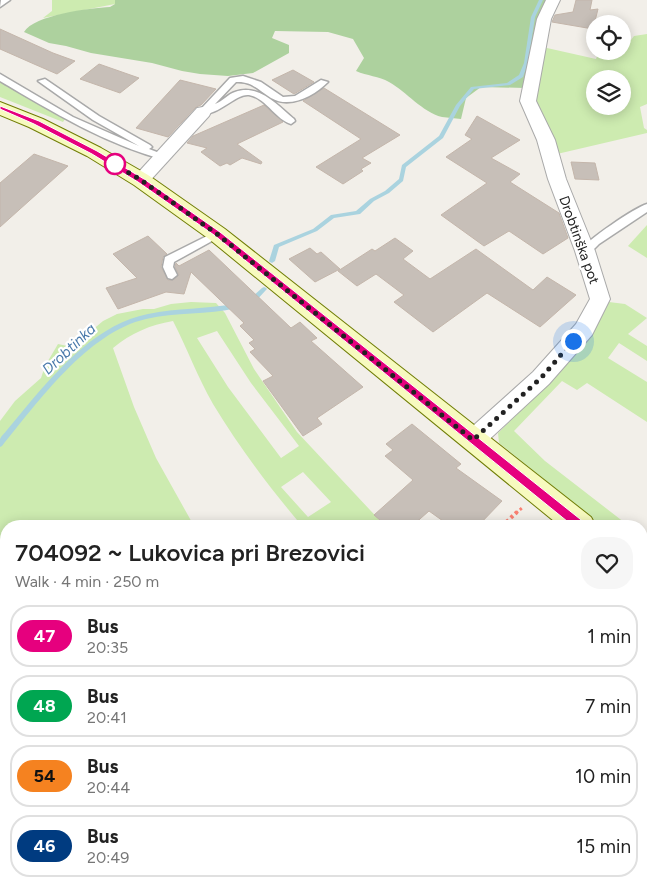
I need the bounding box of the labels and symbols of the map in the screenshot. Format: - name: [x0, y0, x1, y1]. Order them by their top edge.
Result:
- unlabelled marker: [104, 153, 126, 175]
- street label: Drobtinška pot: [555, 194, 603, 286]
- water label: Drobtinka: [39, 320, 100, 378]
- your location: [561, 329, 586, 354]

